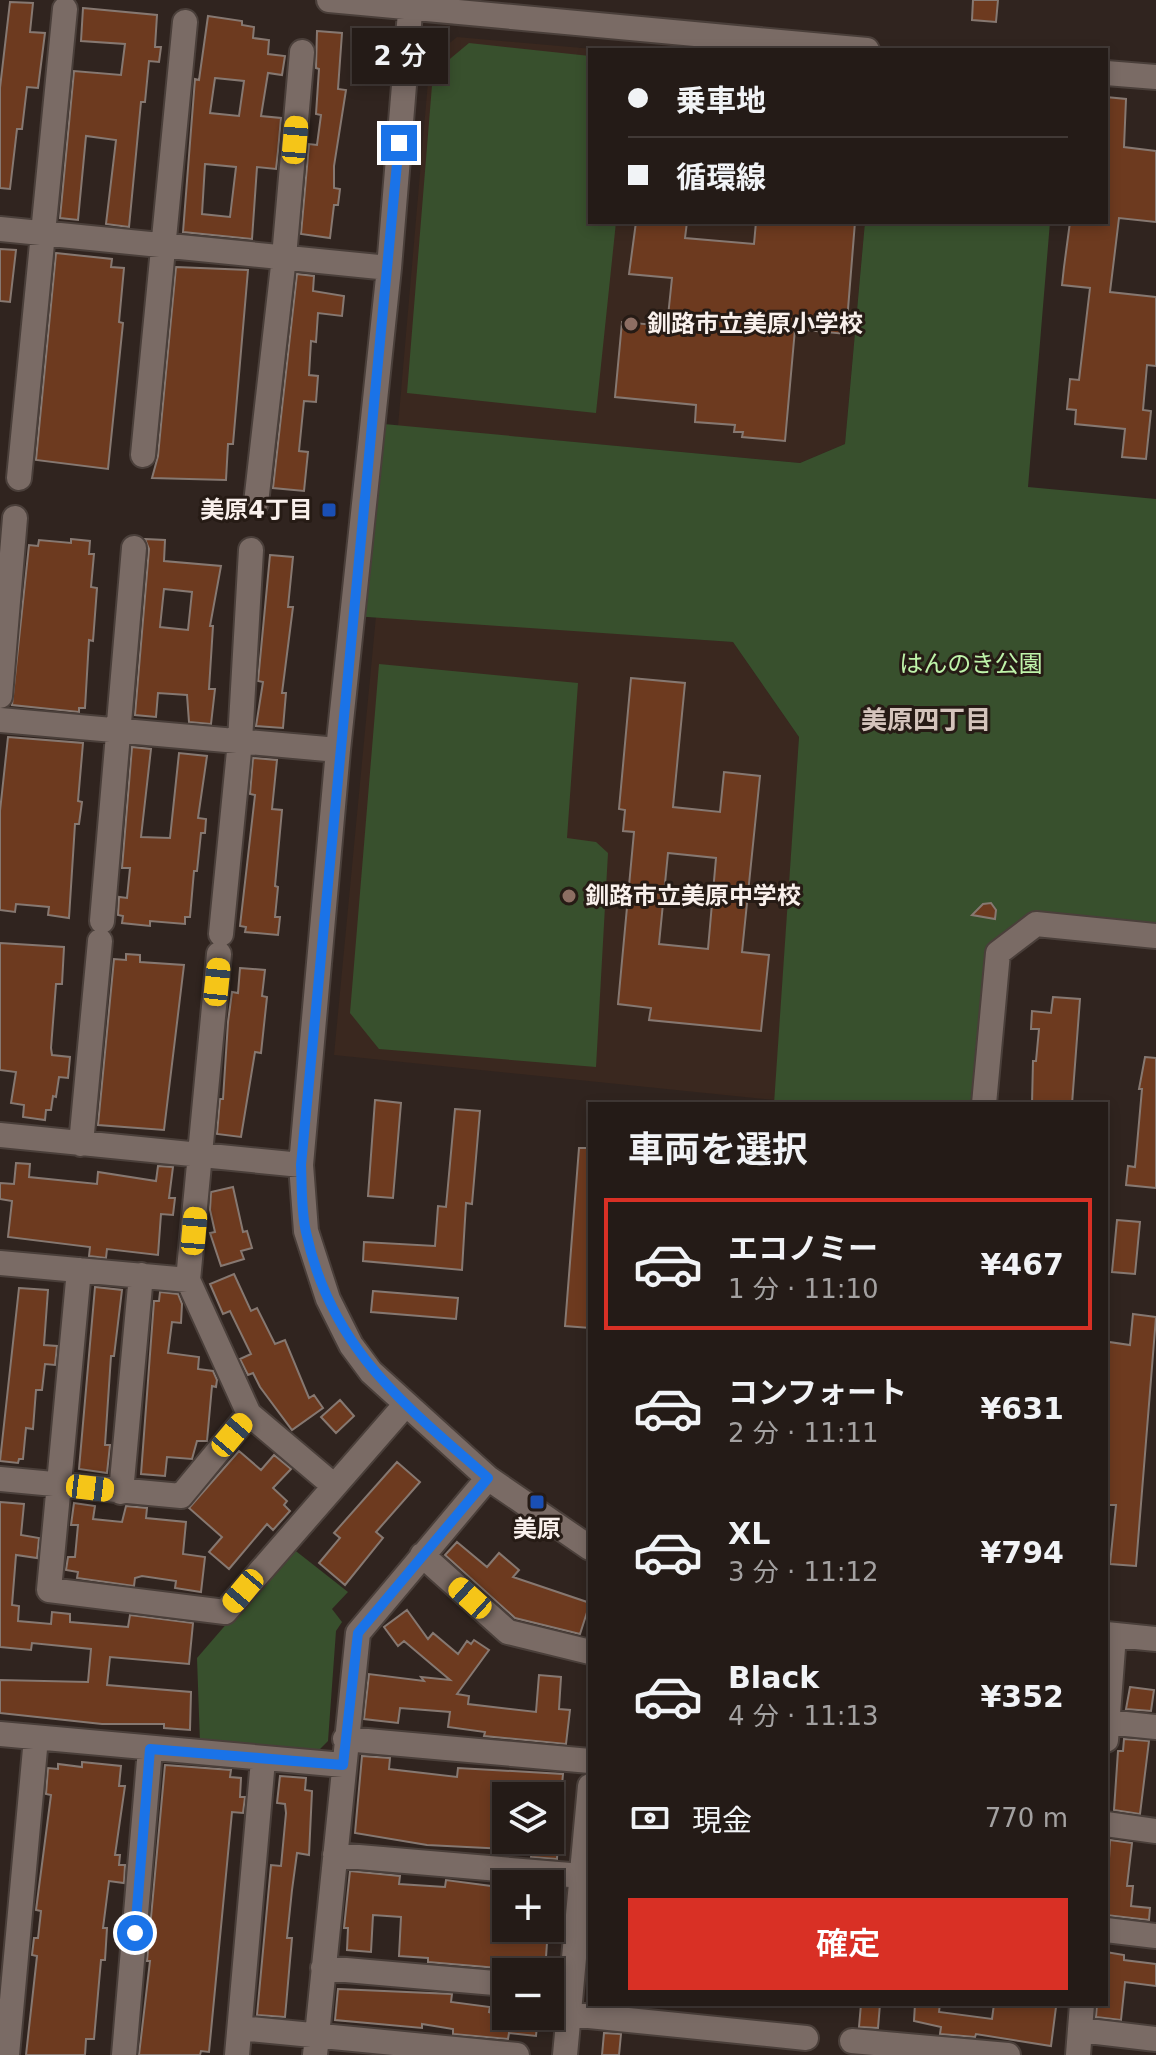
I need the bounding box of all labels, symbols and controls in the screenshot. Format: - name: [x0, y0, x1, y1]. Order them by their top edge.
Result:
- callout: 2 分: [351, 27, 447, 83]
- text: 2 分: [373, 41, 427, 71]
- text: 乗車地: [676, 83, 766, 118]
- car: [281, 115, 309, 165]
- route end: [381, 125, 417, 161]
- text: 循環線: [676, 160, 766, 195]
- place label: 釧路市立美原小学校: [647, 310, 863, 338]
- marker: 釧路市立美原小学校: [622, 315, 640, 333]
- place label: 美原4丁目: [200, 496, 313, 524]
- marker: 美原4丁目: [320, 501, 338, 519]
- park label: はんのき公園: [899, 650, 1043, 678]
- district label: 美原四丁目: [861, 705, 991, 735]
- place label: 釧路市立美原中学校: [585, 882, 801, 910]
- marker: 釧路市立美原中学校: [560, 887, 578, 905]
- car: [203, 957, 231, 1007]
- text: 車両を選択: [628, 1129, 808, 1170]
- car: [180, 1206, 208, 1256]
- icon: car: [632, 1228, 704, 1300]
- text: エコノミー: [728, 1231, 878, 1266]
- text: ¥467: [981, 1247, 1064, 1282]
- text: 1 分 · 11:10: [728, 1274, 879, 1304]
- icon: car: [632, 1372, 704, 1444]
- text: コンフォート: [728, 1375, 907, 1410]
- text: ¥631: [981, 1391, 1064, 1426]
- car: [207, 1409, 257, 1461]
- text: 2 分 · 11:11: [728, 1418, 879, 1448]
- car: [65, 1473, 115, 1503]
- marker: 美原: [528, 1493, 546, 1511]
- place label: 美原: [513, 1515, 561, 1543]
- icon: car: [632, 1516, 704, 1588]
- text: XL: [728, 1516, 770, 1551]
- text: ¥794: [981, 1535, 1064, 1570]
- text: 3 分 · 11:12: [728, 1557, 879, 1587]
- car: [218, 1565, 268, 1617]
- car: [444, 1573, 496, 1623]
- icon: car: [632, 1660, 704, 1732]
- text: Black: [728, 1660, 819, 1695]
- text: ¥352: [981, 1679, 1064, 1714]
- text: 4 分 · 11:13: [728, 1701, 879, 1731]
- map controls: [492, 1782, 564, 2030]
- button: layers: [492, 1782, 564, 1854]
- icon: cash: [628, 1796, 672, 1840]
- text: 現金: [692, 1803, 752, 1838]
- text: 770 m: [985, 1803, 1068, 1833]
- button: +: [492, 1870, 564, 1942]
- button: 確定: [628, 1898, 1068, 1990]
- route start: [117, 1915, 153, 1951]
- button: −: [492, 1958, 564, 2030]

